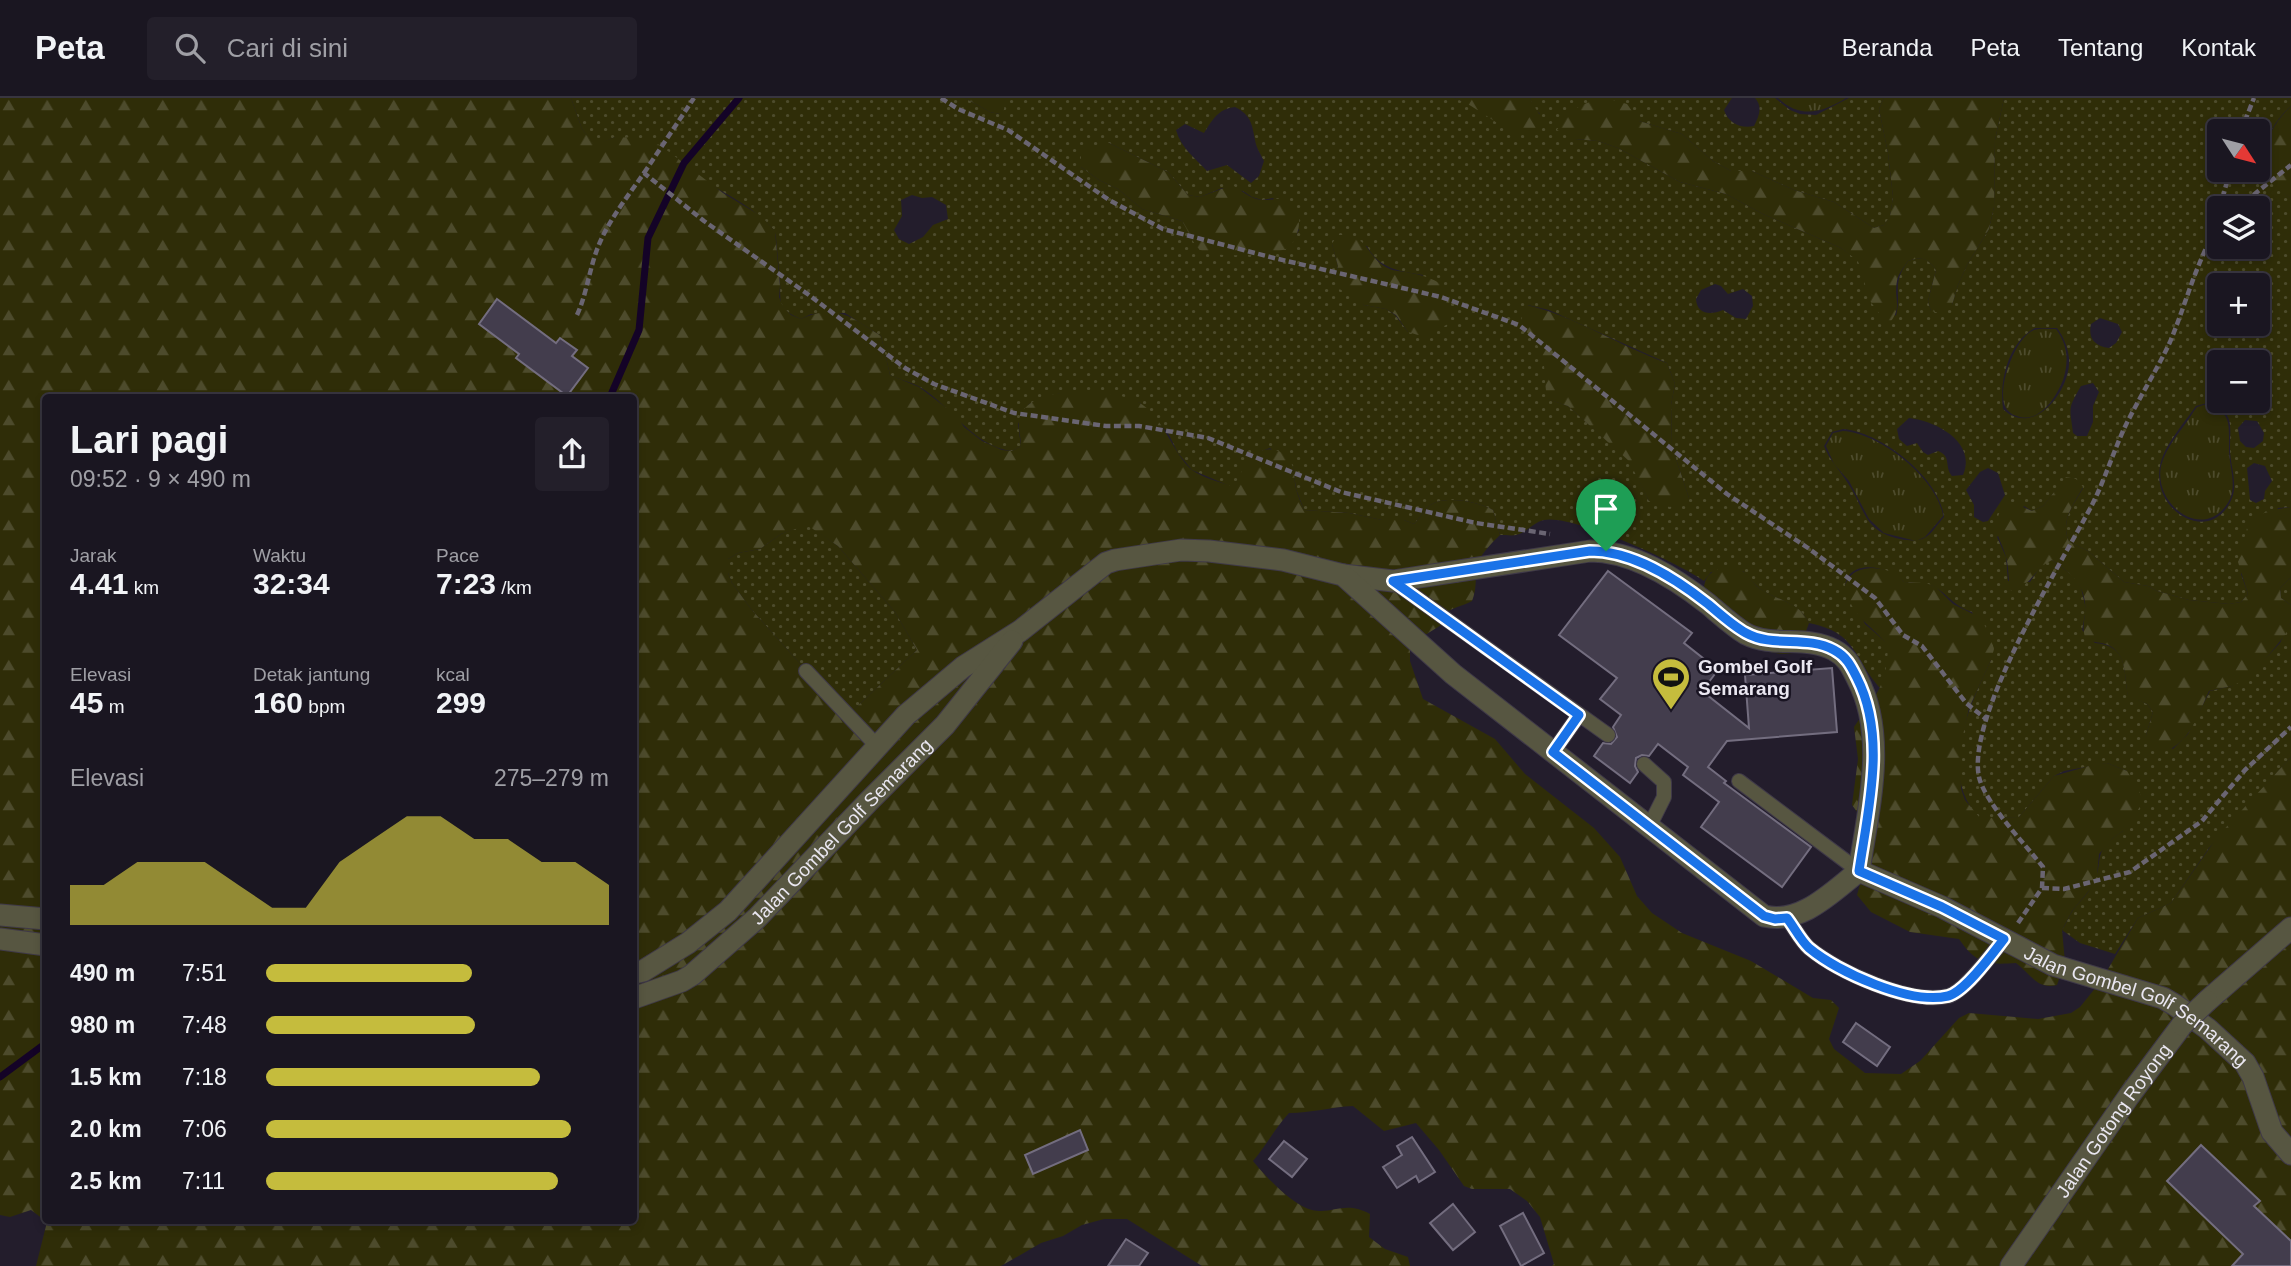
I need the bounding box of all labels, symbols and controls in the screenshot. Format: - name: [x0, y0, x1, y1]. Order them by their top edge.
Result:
- search box: [147, 17, 637, 80]
- text: Peta: [35, 29, 105, 66]
- icon: search: [171, 29, 209, 67]
- text: Cari di sini: [227, 33, 348, 63]
- text: Beranda: [1842, 34, 1933, 61]
- text: Peta: [1971, 34, 2020, 61]
- text: Tentang: [2058, 34, 2143, 61]
- text: Kontak: [2181, 34, 2256, 61]
- north arrow: [2207, 119, 2270, 182]
- map controls: [2207, 119, 2270, 413]
- button: layers: [2207, 196, 2270, 259]
- button: +: [2207, 273, 2270, 336]
- button: −: [2207, 350, 2270, 413]
- button: share: [535, 417, 609, 491]
- text: Lari pagi: [70, 419, 228, 461]
- text: 09:52 · 9 × 490 m: [70, 466, 251, 492]
- pin: [1576, 479, 1636, 551]
- icon: arrive: [1587, 490, 1625, 528]
- text: Jarak: [70, 545, 116, 566]
- text: Waktu: [253, 545, 306, 566]
- text: Pace: [436, 545, 479, 566]
- text: 4.41: [70, 567, 128, 600]
- text: 32:34: [253, 567, 330, 600]
- text: 7:23: [436, 567, 496, 600]
- text: km: [128, 577, 159, 598]
- text: /km: [496, 577, 532, 598]
- sports icon: Gombel Golf Semarang: [1650, 656, 1692, 711]
- place label: Gombel Golf Semarang: [1698, 656, 1813, 699]
- text: Elevasi: [70, 664, 131, 685]
- text: Detak jantung: [253, 664, 370, 685]
- text: kcal: [436, 664, 470, 685]
- text: 45: [70, 686, 103, 719]
- text: 160: [253, 686, 303, 719]
- text: 299: [436, 686, 486, 719]
- text: m: [103, 696, 124, 717]
- text: bpm: [303, 696, 345, 717]
- street label: Jalan Gombel Golf Semarang: [746, 734, 936, 928]
- text: Elevasi: [70, 765, 144, 791]
- text: 275–279 m: [494, 765, 609, 791]
- street label: Jalan Gombel Golf Semarang: [2021, 941, 2252, 1071]
- text: 490 m: [70, 960, 135, 986]
- text: 7:51: [182, 960, 227, 986]
- text: 980 m: [70, 1012, 135, 1038]
- text: 7:48: [182, 1012, 227, 1038]
- street label: Jalan Gotong Royong: [2051, 1039, 2175, 1201]
- text: 1.5 km: [70, 1064, 142, 1090]
- text: 7:18: [182, 1064, 227, 1090]
- text: 2.0 km: [70, 1116, 142, 1142]
- text: 7:06: [182, 1116, 227, 1142]
- text: 2.5 km: [70, 1168, 142, 1194]
- text: 7:11: [182, 1168, 225, 1194]

